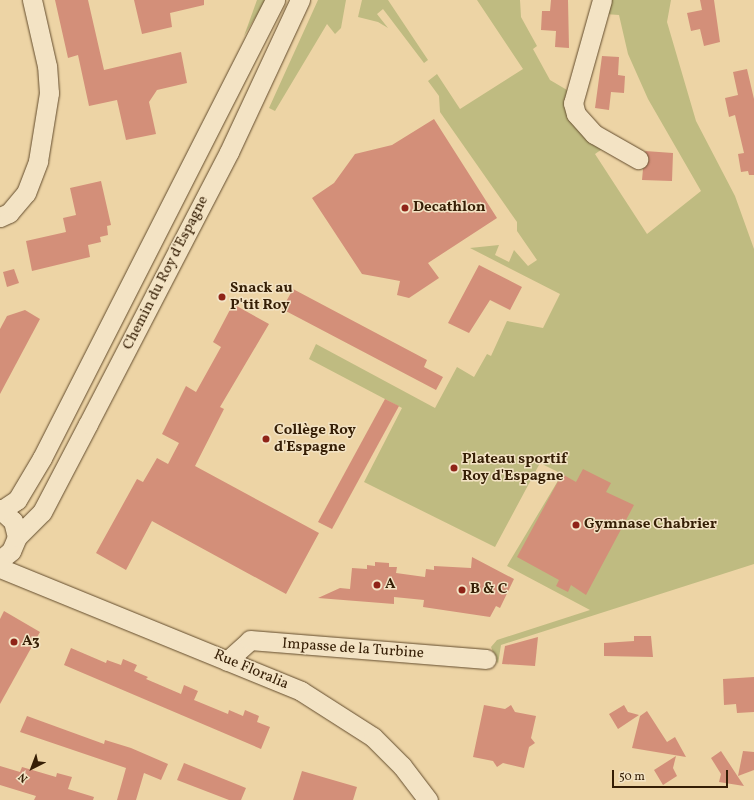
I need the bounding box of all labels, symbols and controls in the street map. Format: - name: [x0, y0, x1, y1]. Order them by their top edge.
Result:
- street label: Chemin du Roy d'Espagne: [119, 193, 213, 353]
- place label: Decathlon: [413, 199, 486, 217]
- marker: Decathlon: [400, 203, 410, 213]
- place label: Snack au P'tit Roy: [230, 279, 293, 314]
- marker: Snack au P'tit Roy: [217, 292, 227, 302]
- place label: Collège Roy d'Espagne: [274, 421, 356, 456]
- marker: Collège Roy d'Espagne: [261, 434, 271, 444]
- place label: Plateau sportif Roy d'Espagne: [462, 450, 567, 485]
- marker: Plateau sportif Roy d'Espagne: [449, 463, 459, 473]
- place label: Gymnase Chabrier: [584, 516, 717, 534]
- marker: Gymnase Chabrier: [571, 520, 581, 530]
- place label: A: [385, 576, 396, 594]
- marker: A: [372, 580, 382, 590]
- place label: B & C: [470, 581, 507, 599]
- marker: B & C: [457, 585, 467, 595]
- place label: A3: [22, 633, 40, 651]
- street label: Impasse de la Turbine: [281, 635, 425, 663]
- marker: A3: [9, 637, 19, 647]
- street label: Rue Floralia: [211, 646, 291, 694]
- north arrow: [12, 748, 52, 788]
- scale bar: [614, 762, 730, 788]
- text: N: [16, 769, 32, 786]
- text: 50 m: [619, 769, 645, 785]

